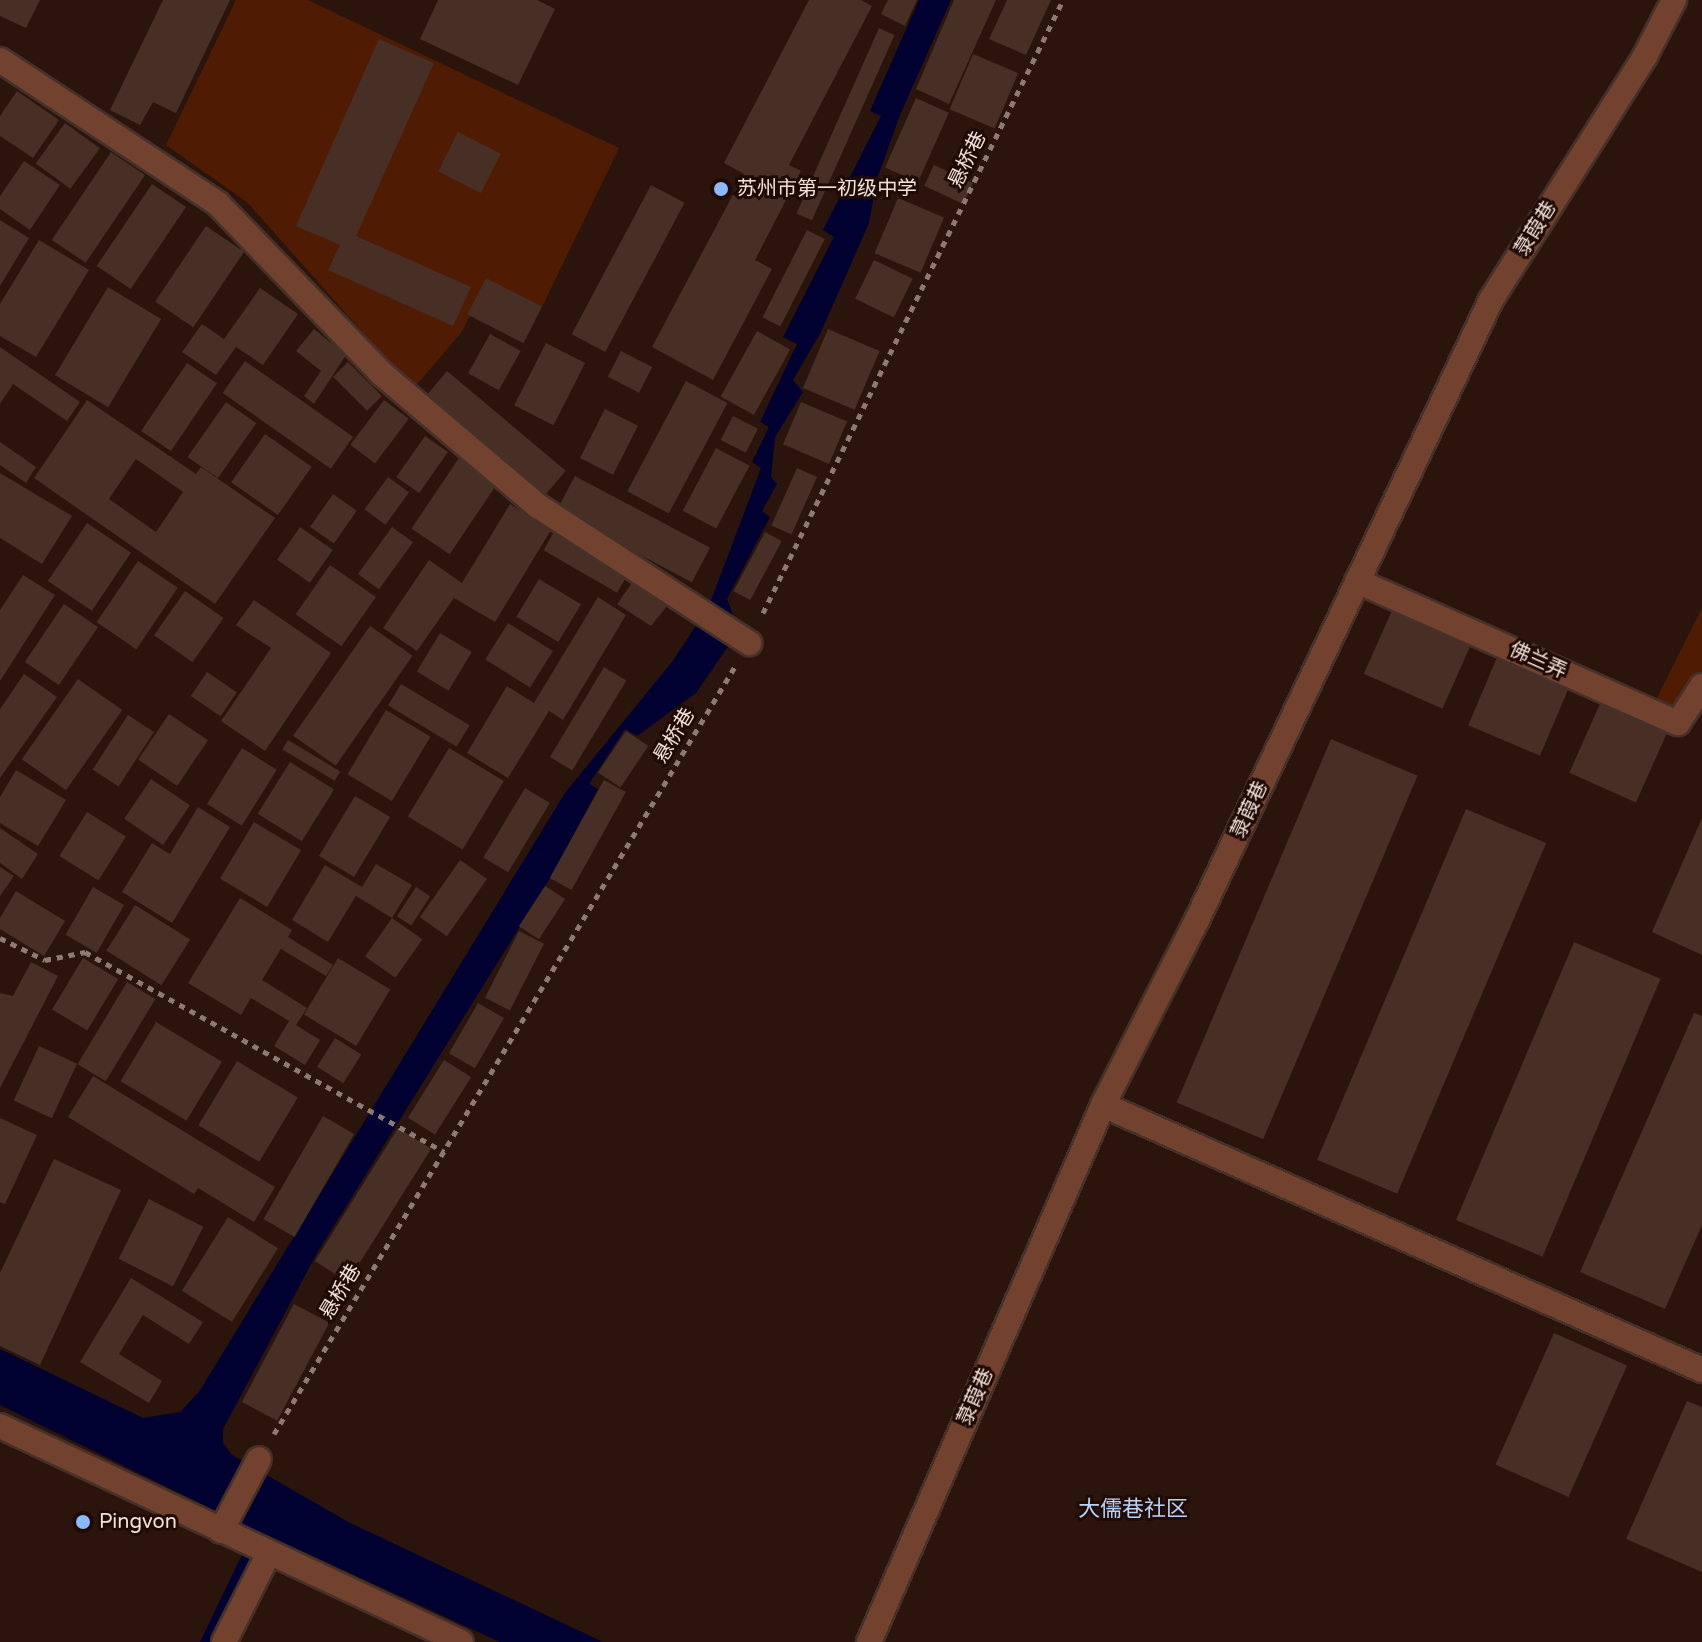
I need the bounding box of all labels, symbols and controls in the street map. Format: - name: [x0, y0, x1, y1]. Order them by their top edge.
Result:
- street label: 悬桥巷: [944, 128, 992, 192]
- place label: 苏州市第一初级中学: [737, 177, 917, 201]
- marker: 苏州市第一初级中学: [712, 180, 730, 198]
- street label: 菉葭巷: [1510, 197, 1562, 261]
- street label: 佛兰弄: [1506, 638, 1570, 684]
- street label: 悬桥巷: [649, 704, 701, 768]
- street label: 菉葭巷: [1226, 778, 1274, 842]
- street label: 悬桥巷: [315, 1260, 367, 1324]
- street label: 菉葭巷: [953, 1365, 999, 1429]
- district label: 大儒巷社区: [1078, 1497, 1188, 1523]
- place label: Pingvon: [99, 1510, 177, 1534]
- marker: Pingvon: [74, 1513, 92, 1531]

